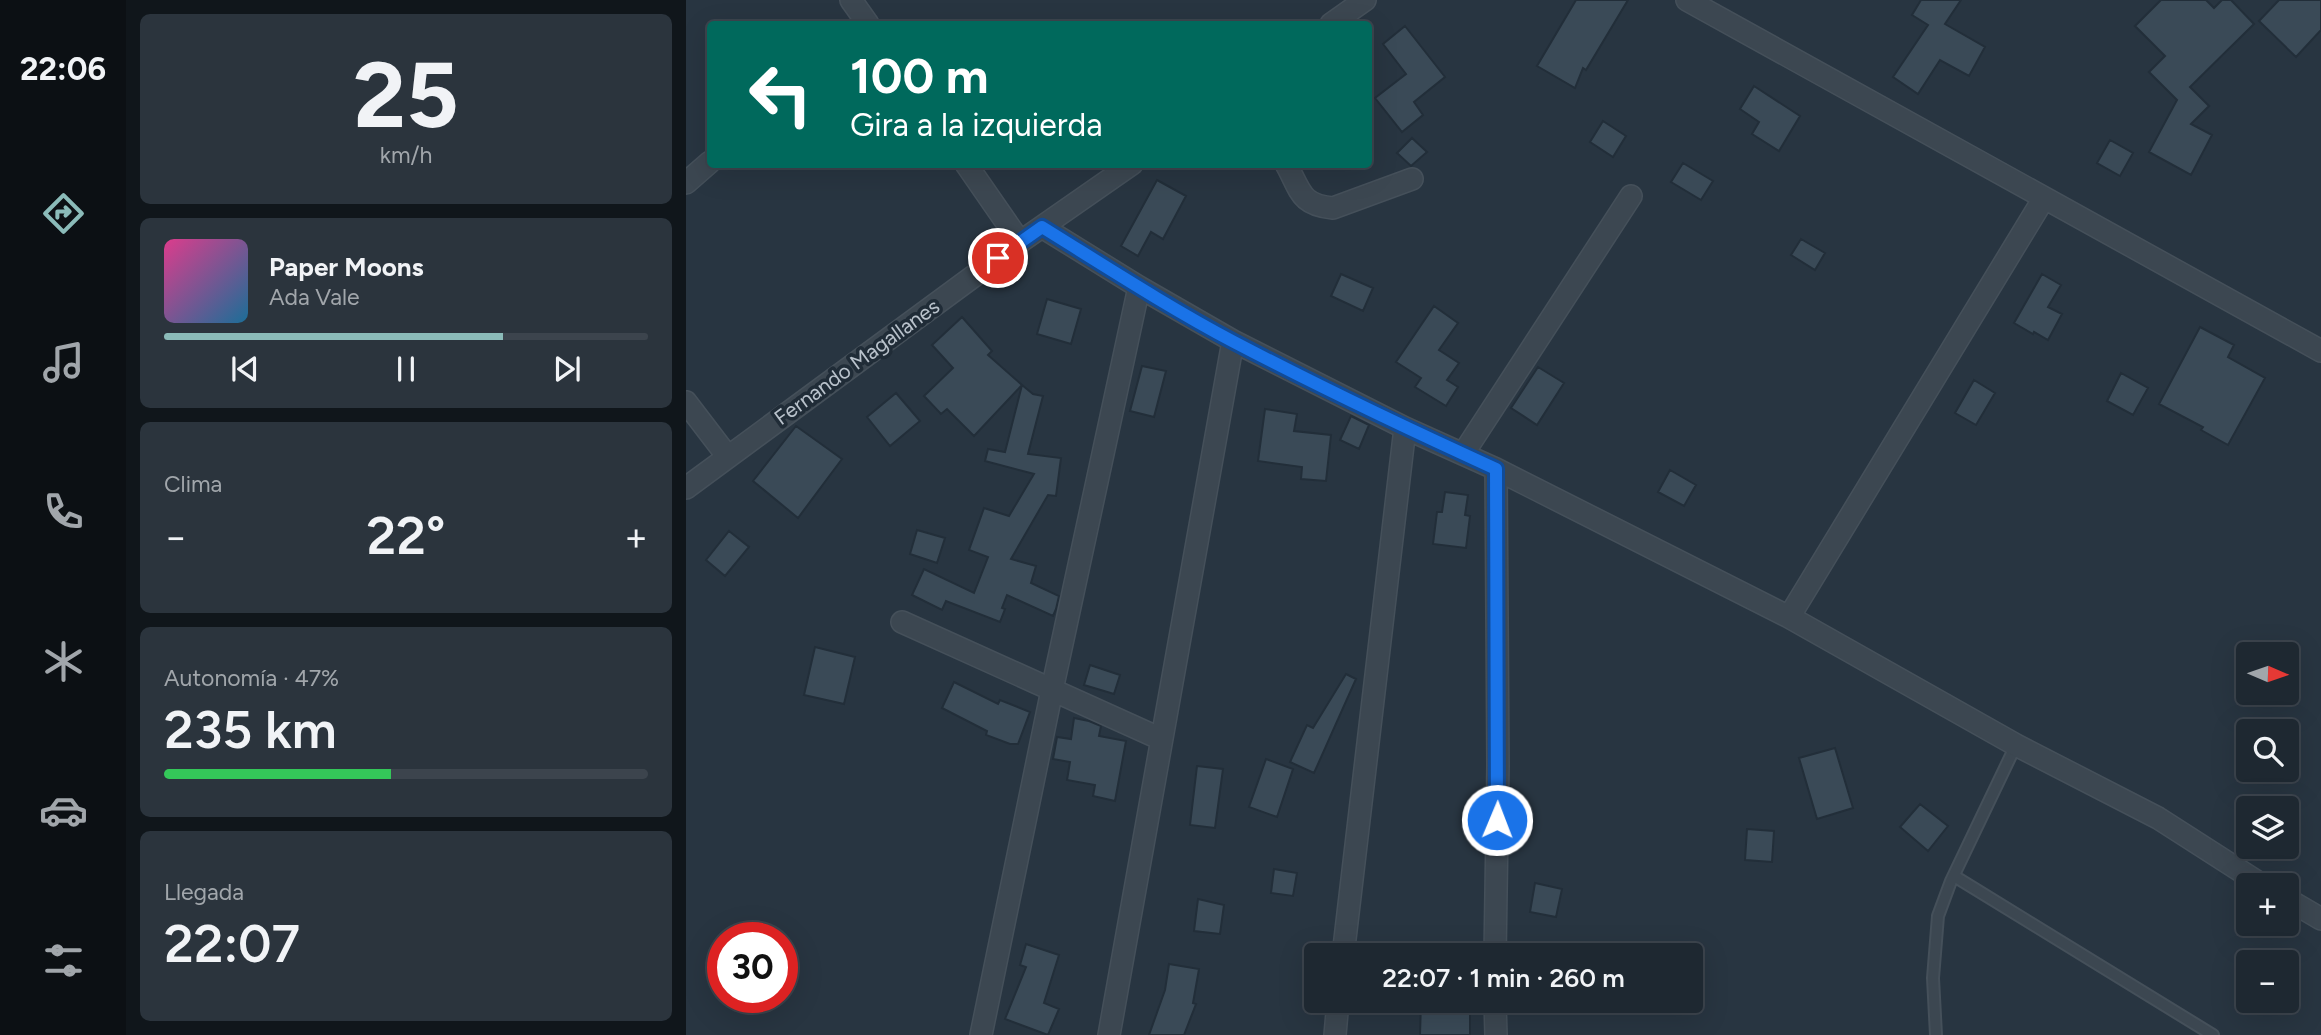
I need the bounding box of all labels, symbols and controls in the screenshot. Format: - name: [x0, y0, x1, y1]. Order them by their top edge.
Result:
- text: 25: [353, 41, 459, 150]
- text: 100 m: [850, 46, 989, 105]
- icon: left: [735, 49, 826, 140]
- text: 22:06: [20, 50, 106, 88]
- text: Gira a la izquierda: [850, 106, 1103, 144]
- text: km/h: [380, 141, 432, 169]
- icon: directions: [39, 189, 88, 238]
- pin: [968, 228, 1028, 288]
- icon: arrive: [979, 239, 1017, 277]
- text: Paper Moons: [269, 251, 424, 283]
- text: Ada Vale: [269, 283, 360, 311]
- street label: Fernando Magallanes: [769, 293, 944, 430]
- icon: music: [39, 338, 88, 387]
- icon: previous: [226, 350, 264, 388]
- icon: pause: [387, 350, 425, 388]
- icon: next: [548, 350, 586, 388]
- text: Clima: [164, 470, 222, 498]
- icon: phone: [39, 487, 88, 536]
- text: 22°: [367, 505, 445, 567]
- text: −: [164, 514, 188, 560]
- text: +: [624, 514, 648, 560]
- icon: climate: [39, 637, 88, 686]
- north arrow: [2236, 642, 2300, 705]
- map controls: [2236, 642, 2299, 1013]
- text: Autonomía · 47%: [164, 664, 339, 692]
- text: 235 km: [164, 699, 337, 761]
- button: search: [2236, 719, 2299, 782]
- position arrow: [1460, 783, 1534, 857]
- icon: car: [39, 786, 88, 835]
- button: layers: [2236, 796, 2299, 859]
- button: +: [2236, 873, 2299, 936]
- text: Llegada: [164, 878, 244, 906]
- text: 22:07: [164, 913, 300, 975]
- speed limit sign: 30: [707, 922, 798, 1013]
- icon: filters: [39, 936, 88, 985]
- button: −: [2236, 950, 2299, 1013]
- text: 22:07 · 1 min · 260 m: [1382, 962, 1625, 994]

